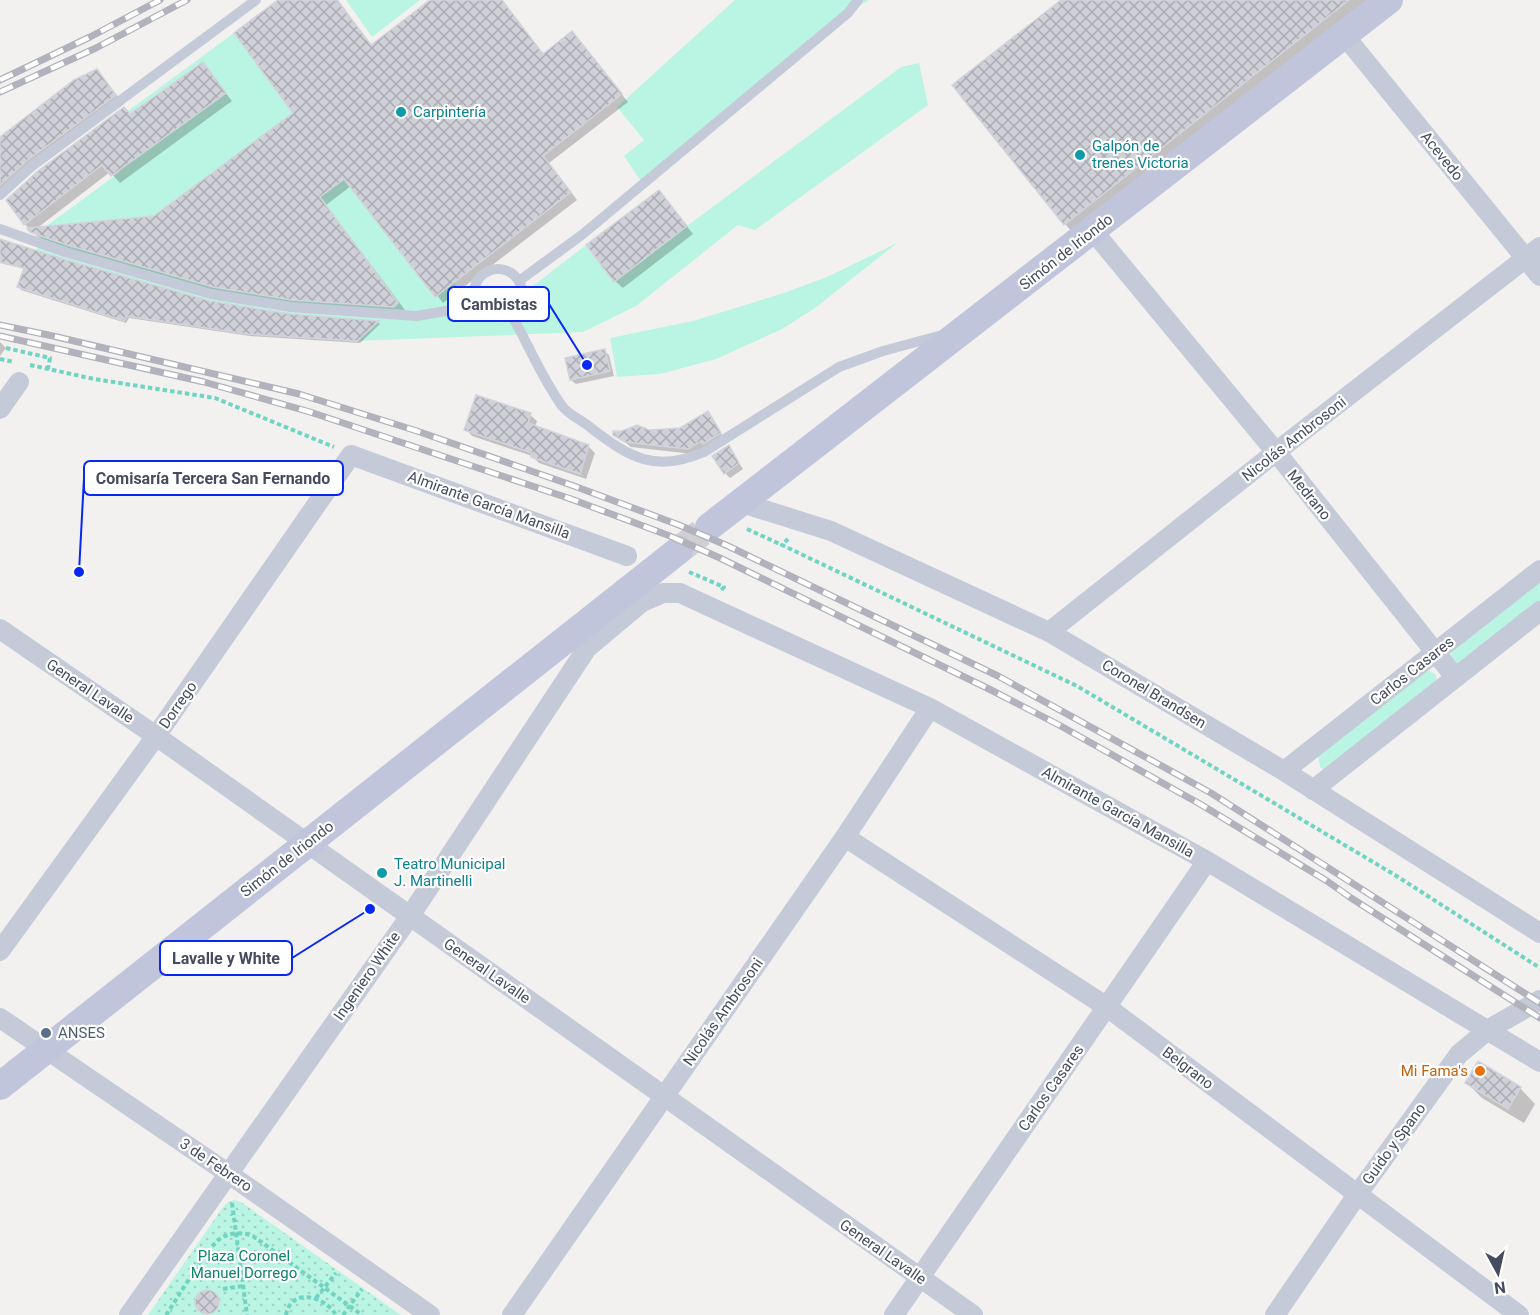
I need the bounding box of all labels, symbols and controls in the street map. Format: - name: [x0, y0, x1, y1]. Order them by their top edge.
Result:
- place label: Carpintería: [413, 103, 486, 121]
- marker: Carpintería: [394, 105, 408, 119]
- street label: Acevedo: [1417, 128, 1467, 184]
- place label: Galpón de trenes Victoria: [1092, 137, 1189, 172]
- marker: Galpón de trenes Victoria: [1073, 148, 1087, 162]
- street label: Simón de Iriondo: [1016, 210, 1116, 294]
- callout: Cambistas: [448, 287, 549, 321]
- text: Cambistas: [461, 295, 537, 314]
- street label: Nicolás Ambrosoni: [1238, 393, 1350, 485]
- callout: Comisaría Tercera San Fernando: [84, 461, 343, 495]
- street label: Medrano: [1283, 466, 1335, 524]
- street label: Almirante García Mansilla: [405, 467, 573, 543]
- text: Comisaría Tercera San Fernando: [96, 469, 330, 488]
- street label: Carlos Casares: [1367, 633, 1457, 709]
- street label: General Lavalle: [43, 655, 137, 727]
- street label: Coronel Brandsen: [1099, 656, 1209, 732]
- street label: Dorrego: [155, 678, 201, 732]
- street label: Almirante García Mansilla: [1039, 763, 1197, 861]
- street label: Simón de Iriondo: [237, 817, 337, 901]
- place label: Teatro Municipal J. Martinelli: [394, 855, 505, 890]
- marker: Teatro Municipal J. Martinelli: [375, 866, 389, 880]
- street label: Ingeniero White: [330, 928, 404, 1024]
- street label: General Lavalle: [440, 935, 534, 1007]
- callout: Lavalle y White: [160, 941, 292, 975]
- text: Lavalle y White: [172, 949, 280, 968]
- street label: Nicolás Ambrosoni: [679, 955, 767, 1069]
- place label: ANSES: [58, 1024, 105, 1042]
- marker: ANSES: [39, 1026, 53, 1040]
- street label: Carlos Casares: [1015, 1041, 1087, 1135]
- street label: Belgrano: [1159, 1043, 1217, 1093]
- place label: Mi Fama's: [1401, 1062, 1468, 1080]
- marker: Mi Fama's: [1473, 1064, 1487, 1078]
- street label: Guido y Spano: [1359, 1100, 1429, 1188]
- street label: 3 de Febrero: [176, 1134, 256, 1196]
- street label: General Lavalle: [836, 1216, 930, 1288]
- north arrow: [1468, 1243, 1528, 1303]
- park label: Plaza Coronel Manuel Dorrego: [191, 1247, 297, 1282]
- text: N: [1493, 1277, 1507, 1298]

